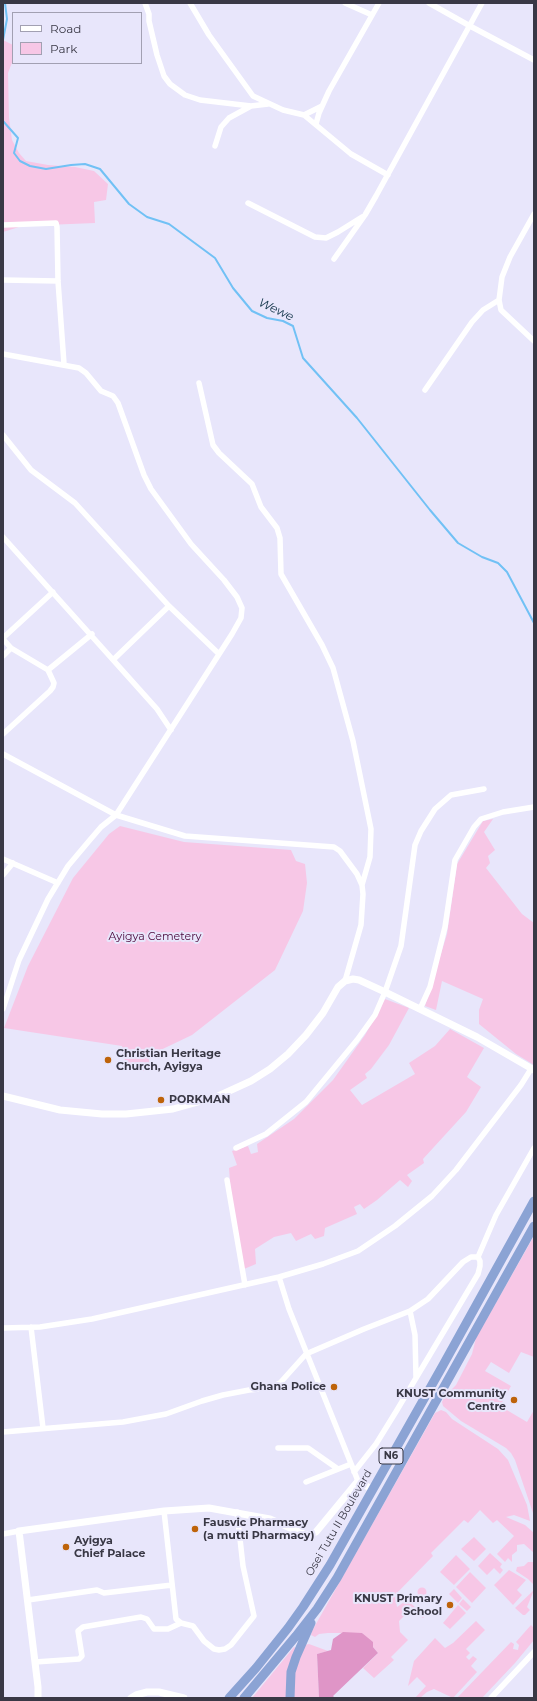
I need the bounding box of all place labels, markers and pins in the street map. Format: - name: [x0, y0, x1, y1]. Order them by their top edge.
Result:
- place label: Christian Heritage Church, Ayigya: [116, 1047, 221, 1073]
- marker: Christian Heritage Church, Ayigya: [103, 1055, 113, 1065]
- place label: PORKMAN: [169, 1093, 230, 1107]
- marker: PORKMAN: [156, 1095, 166, 1105]
- place label: Ghana Police: [251, 1380, 326, 1394]
- marker: Ghana Police: [329, 1382, 339, 1392]
- place label: KNUST Community Centre: [396, 1387, 506, 1413]
- marker: KNUST Community Centre: [509, 1395, 519, 1405]
- place label: Fausvic Pharmacy (a mutti Pharmacy): [203, 1516, 314, 1542]
- marker: Fausvic Pharmacy (a mutti Pharmacy): [190, 1524, 200, 1534]
- place label: Ayigya Chief Palace: [74, 1534, 145, 1560]
- marker: Ayigya Chief Palace: [61, 1542, 71, 1552]
- place label: KNUST Primary School: [354, 1592, 442, 1618]
- marker: KNUST Primary School: [445, 1600, 455, 1610]

